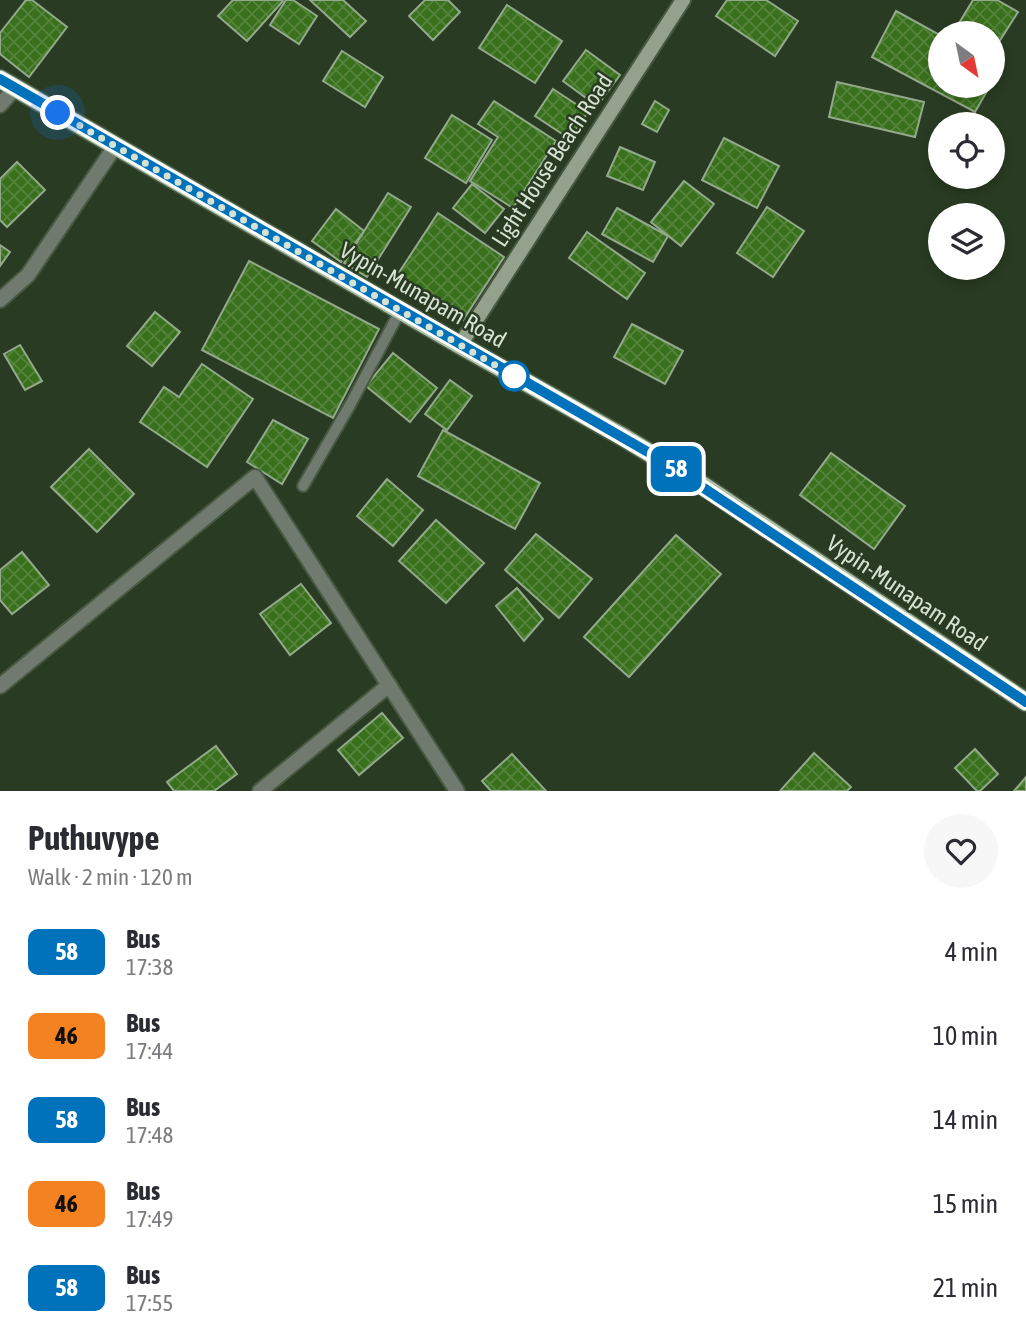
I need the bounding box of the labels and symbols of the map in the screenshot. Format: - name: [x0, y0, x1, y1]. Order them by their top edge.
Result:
- north arrow: [928, 21, 1004, 98]
- street label: Light House Beach Road: [486, 69, 618, 251]
- your location: [40, 95, 75, 130]
- street label: Vypin-Munapam Road: [335, 237, 511, 353]
- unlabelled marker: [499, 361, 529, 391]
- line badge: 58: [644, 446, 708, 492]
- street label: Vypin-Munapam Road: [822, 530, 992, 656]

